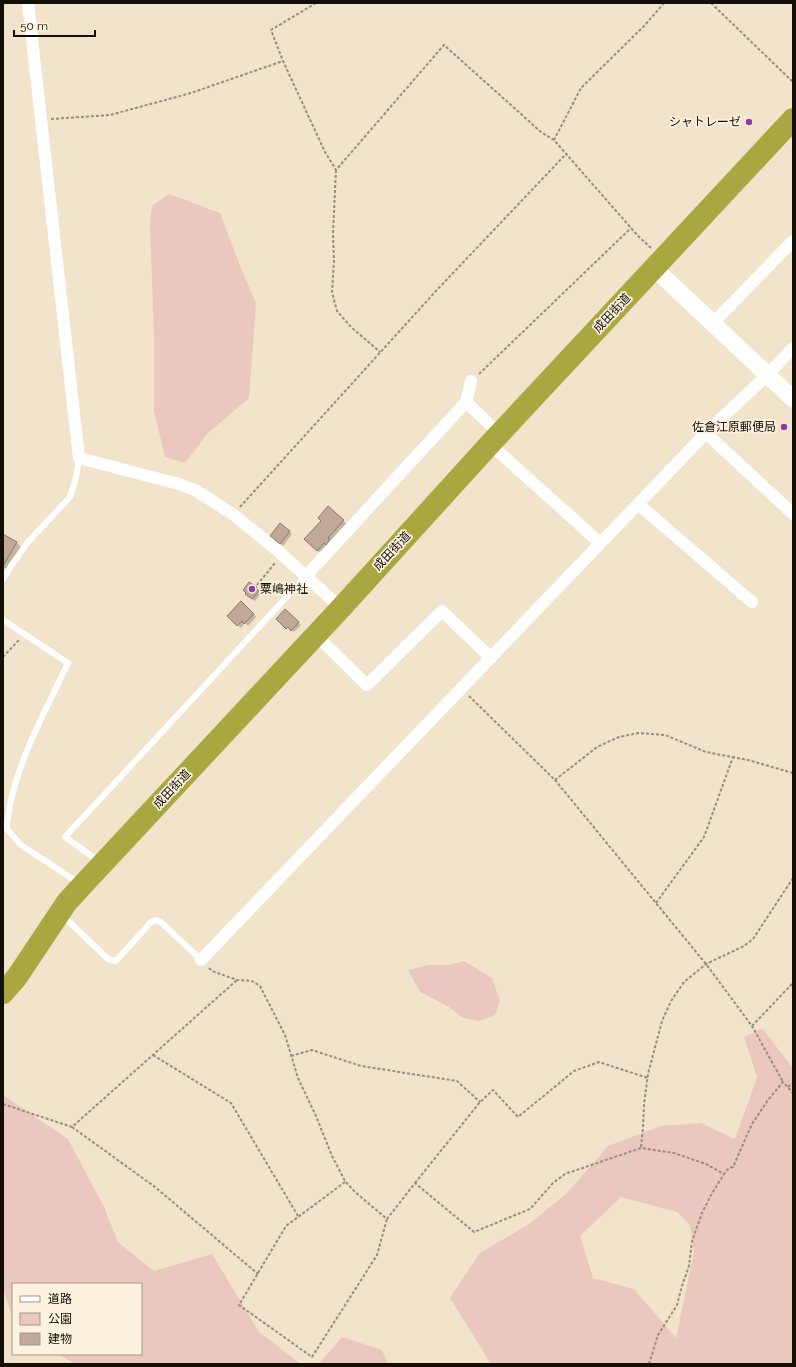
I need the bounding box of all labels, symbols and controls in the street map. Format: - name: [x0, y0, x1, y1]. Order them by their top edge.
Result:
- scale bar: [14, 12, 95, 38]
- text: 50 m: [20, 19, 48, 33]
- place label: シャトレーゼ: [669, 115, 741, 129]
- marker: シャトレーゼ: [744, 117, 754, 127]
- street label: 成田街道: [591, 291, 633, 335]
- place label: 佐倉江原郵便局: [692, 420, 776, 434]
- marker: 佐倉江原郵便局: [779, 422, 789, 432]
- street label: 成田街道: [371, 529, 413, 573]
- place label: 粟嶋神社: [260, 582, 308, 596]
- marker: 粟嶋神社: [247, 584, 257, 594]
- street label: 成田街道: [151, 767, 193, 811]
- legend: [12, 1283, 142, 1355]
- text: 道路: [48, 1292, 72, 1306]
- text: 公園: [48, 1312, 72, 1326]
- text: 建物: [48, 1332, 72, 1346]

